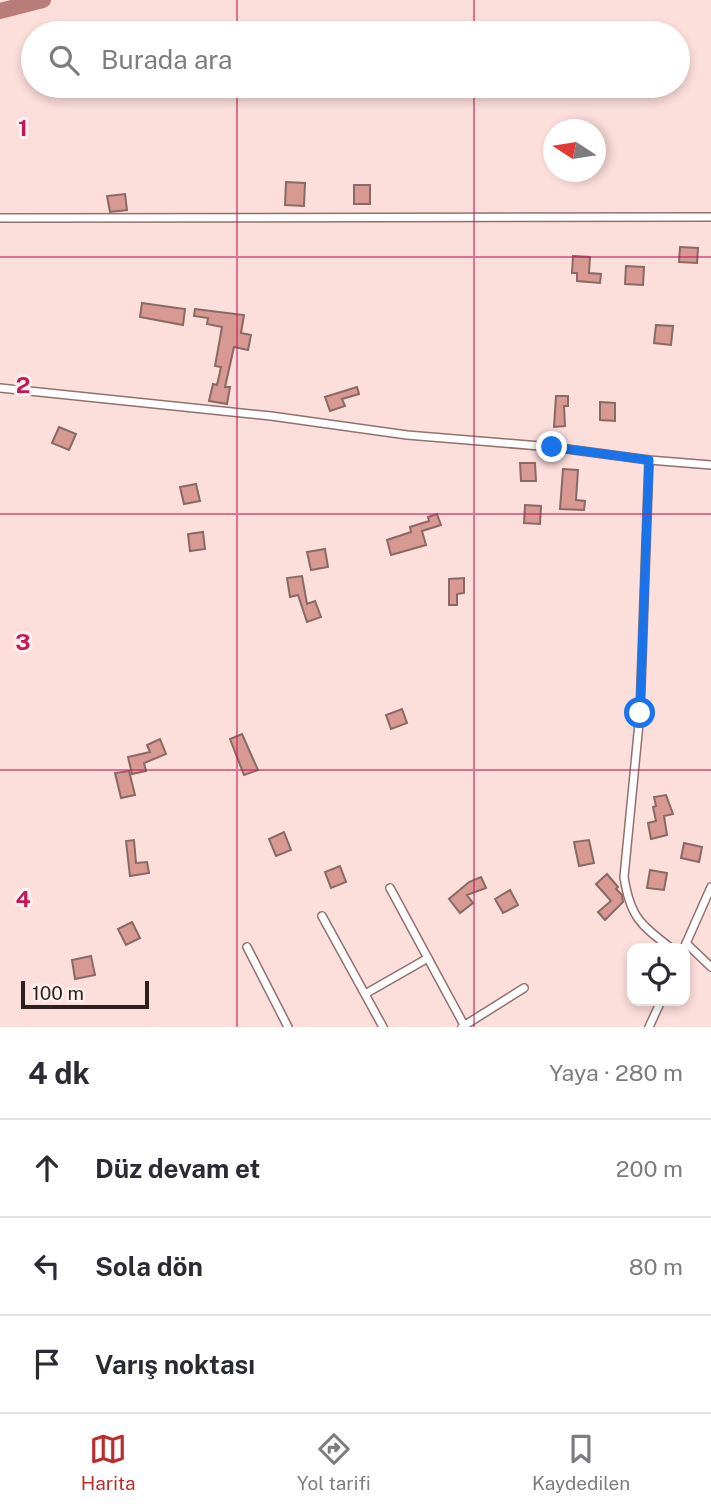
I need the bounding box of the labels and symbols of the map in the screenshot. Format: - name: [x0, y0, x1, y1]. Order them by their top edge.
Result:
- text: 1: [18, 114, 28, 141]
- north arrow: [543, 119, 606, 182]
- text: 2: [16, 371, 30, 398]
- route end: [536, 431, 567, 462]
- text: 3: [15, 628, 31, 655]
- route start: [624, 697, 655, 728]
- text: 4: [15, 885, 31, 912]
- scale bar: [21, 978, 149, 1010]

